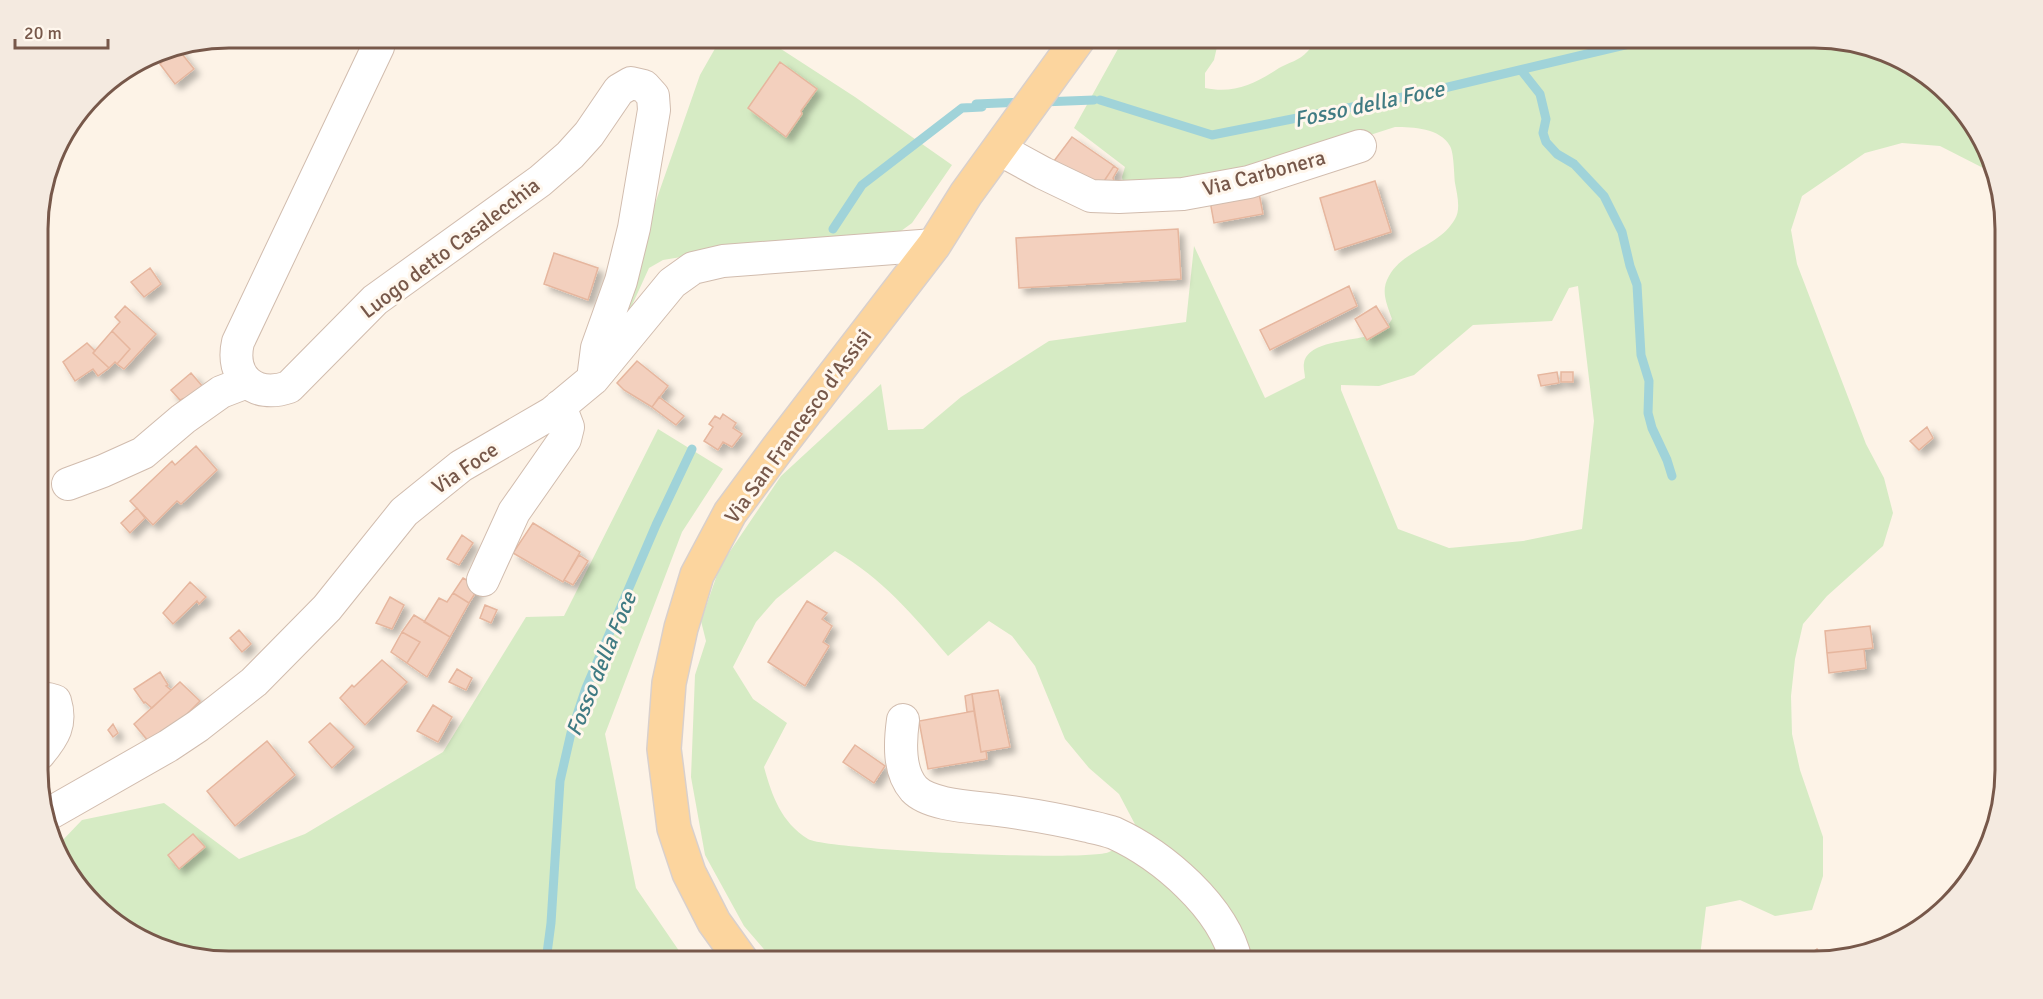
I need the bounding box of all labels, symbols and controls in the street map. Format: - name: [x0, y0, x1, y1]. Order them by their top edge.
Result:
- scale bar: [15, 12, 108, 50]
- text: 20 m: [24, 22, 62, 44]
- water label: Fosso della Foce: [1291, 75, 1447, 133]
- street label: Via Carbonera: [1200, 144, 1328, 202]
- street label: Luogo detto Casalecchia: [355, 172, 545, 324]
- street label: Via San Francesco d'Assisi: [719, 324, 877, 528]
- street label: Via Foce: [427, 436, 503, 500]
- water label: Fosso della Foce: [560, 587, 642, 740]

